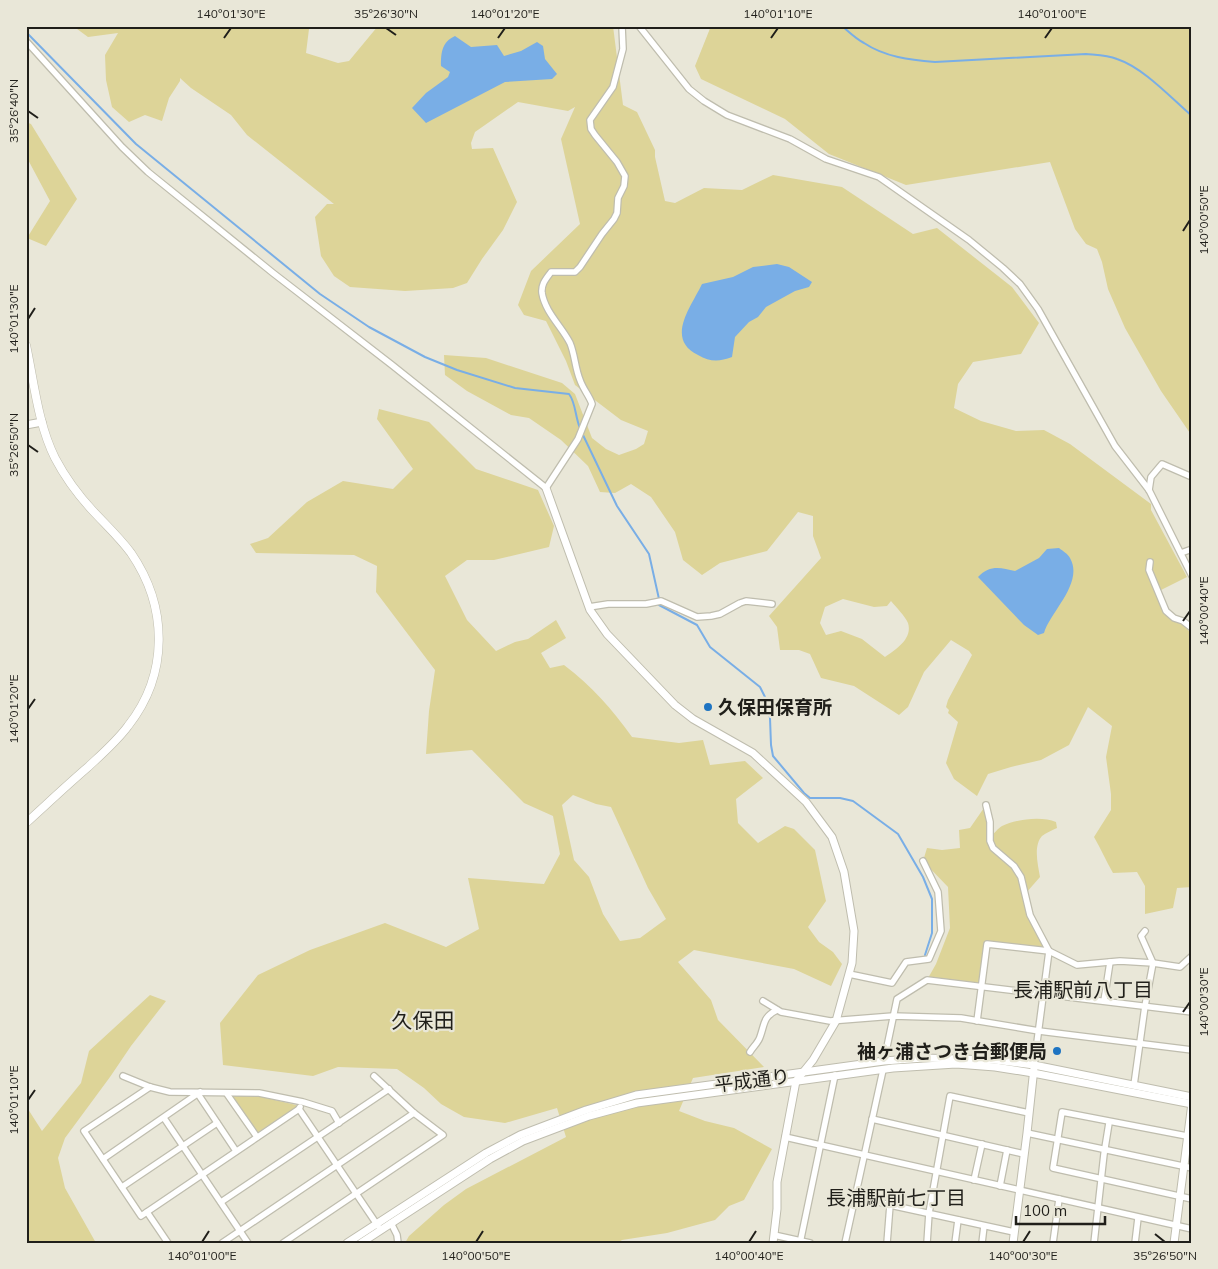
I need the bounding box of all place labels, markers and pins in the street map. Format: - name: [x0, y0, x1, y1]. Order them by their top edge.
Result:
- place label: 久保田保育所: [718, 695, 832, 719]
- marker: 久保田保育所: [702, 701, 714, 713]
- place label: 袖ヶ浦さつき台郵便局: [857, 1039, 1047, 1063]
- marker: 袖ヶ浦さつき台郵便局: [1051, 1045, 1063, 1057]

